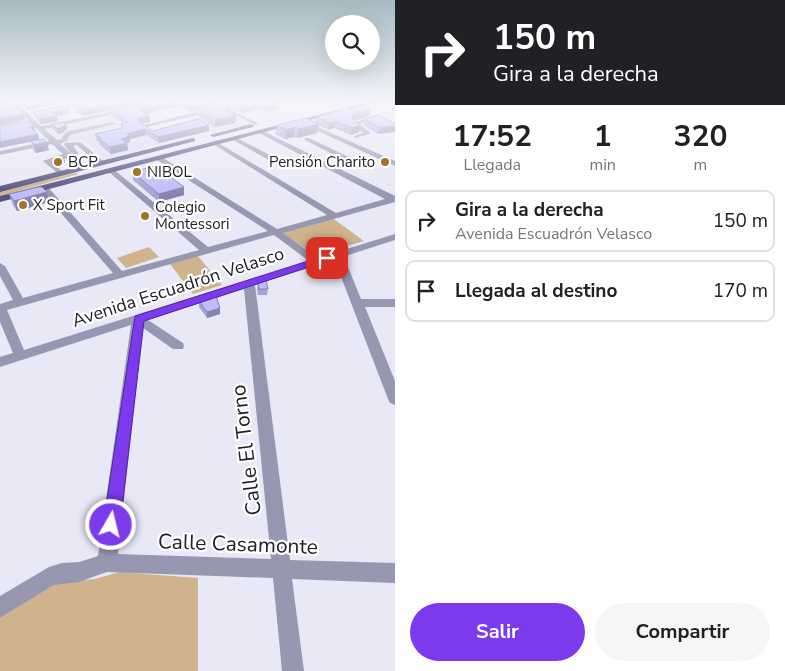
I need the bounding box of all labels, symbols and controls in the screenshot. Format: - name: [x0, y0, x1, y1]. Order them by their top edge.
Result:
- text: 150 m: [493, 14, 596, 61]
- map controls: [325, 15, 380, 70]
- button: search: [325, 15, 380, 70]
- icon: right: [410, 20, 475, 85]
- text: Gira a la derecha: [493, 59, 659, 89]
- text: 17:52: [453, 116, 532, 157]
- text: 1: [594, 116, 612, 157]
- text: 320: [673, 116, 727, 157]
- place label: BCP: [68, 152, 98, 172]
- place label: Pensión Charito: [269, 152, 375, 172]
- text: Llegada: [463, 154, 521, 176]
- text: min: [589, 154, 616, 176]
- text: m: [694, 154, 707, 176]
- marker: BCP: [52, 156, 64, 168]
- marker: Pensión Charito: [379, 156, 391, 168]
- place label: NIBOL: [147, 162, 192, 182]
- marker: NIBOL: [131, 166, 143, 178]
- place label: X Sport Fit: [33, 195, 105, 215]
- place label: Colegio Montessori: [155, 197, 229, 234]
- text: Gira a la derecha: [455, 197, 604, 223]
- marker: X Sport Fit: [17, 199, 29, 211]
- icon: right: [412, 207, 440, 235]
- text: 150 m: [713, 208, 768, 234]
- marker: Colegio Montessori: [139, 210, 151, 222]
- text: Avenida Escuadrón Velasco: [455, 223, 652, 245]
- pin: [306, 237, 348, 279]
- street label: Avenida Escuadrón Velasco: [69, 241, 287, 333]
- icon: arrive: [313, 244, 341, 272]
- icon: arrive: [412, 277, 440, 305]
- text: Llegada al destino: [455, 278, 617, 304]
- text: 170 m: [713, 278, 768, 304]
- street label: Calle El Torno: [224, 383, 268, 517]
- position arrow: [84, 498, 136, 550]
- street label: Calle Casamonte: [158, 527, 318, 561]
- button: Salir: [410, 603, 585, 661]
- button: Compartir: [595, 603, 770, 661]

